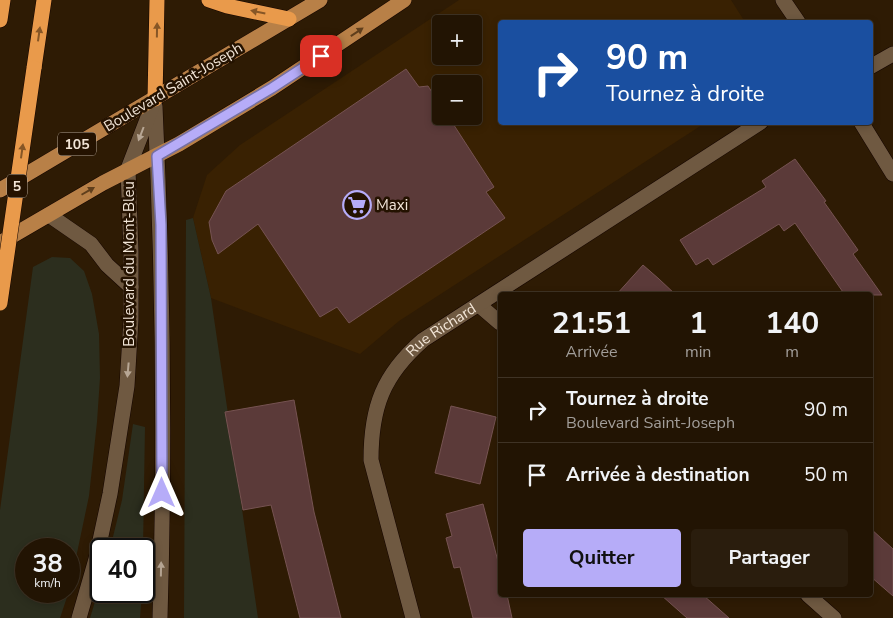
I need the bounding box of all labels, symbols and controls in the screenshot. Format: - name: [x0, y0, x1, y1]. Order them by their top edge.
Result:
- one-way arrow: [249, 8, 265, 16]
- map controls: [432, 15, 482, 125]
- button: +: [432, 15, 482, 65]
- one-way arrow: [153, 22, 161, 38]
- one-way arrow: [36, 26, 44, 42]
- one-way arrow: [350, 27, 363, 37]
- text: 90 m: [606, 34, 688, 81]
- pin: [300, 35, 342, 77]
- street label: Boulevard Saint-Joseph: [100, 38, 246, 136]
- icon: right: [523, 40, 588, 105]
- icon: arrive: [307, 42, 335, 70]
- button: −: [432, 75, 482, 125]
- text: Tournez à droite: [606, 79, 765, 109]
- one-way arrow: [137, 127, 145, 141]
- road number: 105: [58, 132, 96, 156]
- one-way arrow: [18, 143, 26, 159]
- road number: 5: [7, 175, 27, 198]
- street label: Boulevard du Mont-Bleu: [119, 181, 139, 347]
- one-way arrow: [81, 187, 95, 195]
- supermarket icon: Maxi: [342, 190, 372, 220]
- place label: Maxi: [376, 195, 408, 215]
- street label: Rue Richard: [401, 298, 480, 361]
- text: 21:51: [552, 303, 631, 344]
- text: 1: [689, 303, 707, 344]
- text: 140: [765, 303, 819, 344]
- text: Arrivée: [565, 341, 617, 363]
- text: min: [685, 341, 711, 363]
- text: m: [785, 341, 799, 363]
- one-way arrow: [124, 362, 132, 378]
- text: Tournez à droite: [566, 386, 709, 412]
- icon: right: [523, 396, 551, 424]
- text: 90 m: [804, 397, 848, 423]
- text: Boulevard Saint-Joseph: [566, 412, 735, 434]
- icon: arrive: [523, 461, 551, 489]
- text: Arrivée à destination: [566, 462, 750, 488]
- text: 50 m: [804, 462, 848, 488]
- position arrow: [135, 466, 187, 518]
- button: Quitter: [523, 529, 681, 587]
- button: Partager: [691, 529, 848, 587]
- speed limit sign: 40: [90, 538, 155, 603]
- text: 38: [32, 547, 63, 581]
- one-way arrow: [157, 561, 165, 577]
- text: km/h: [34, 575, 61, 591]

